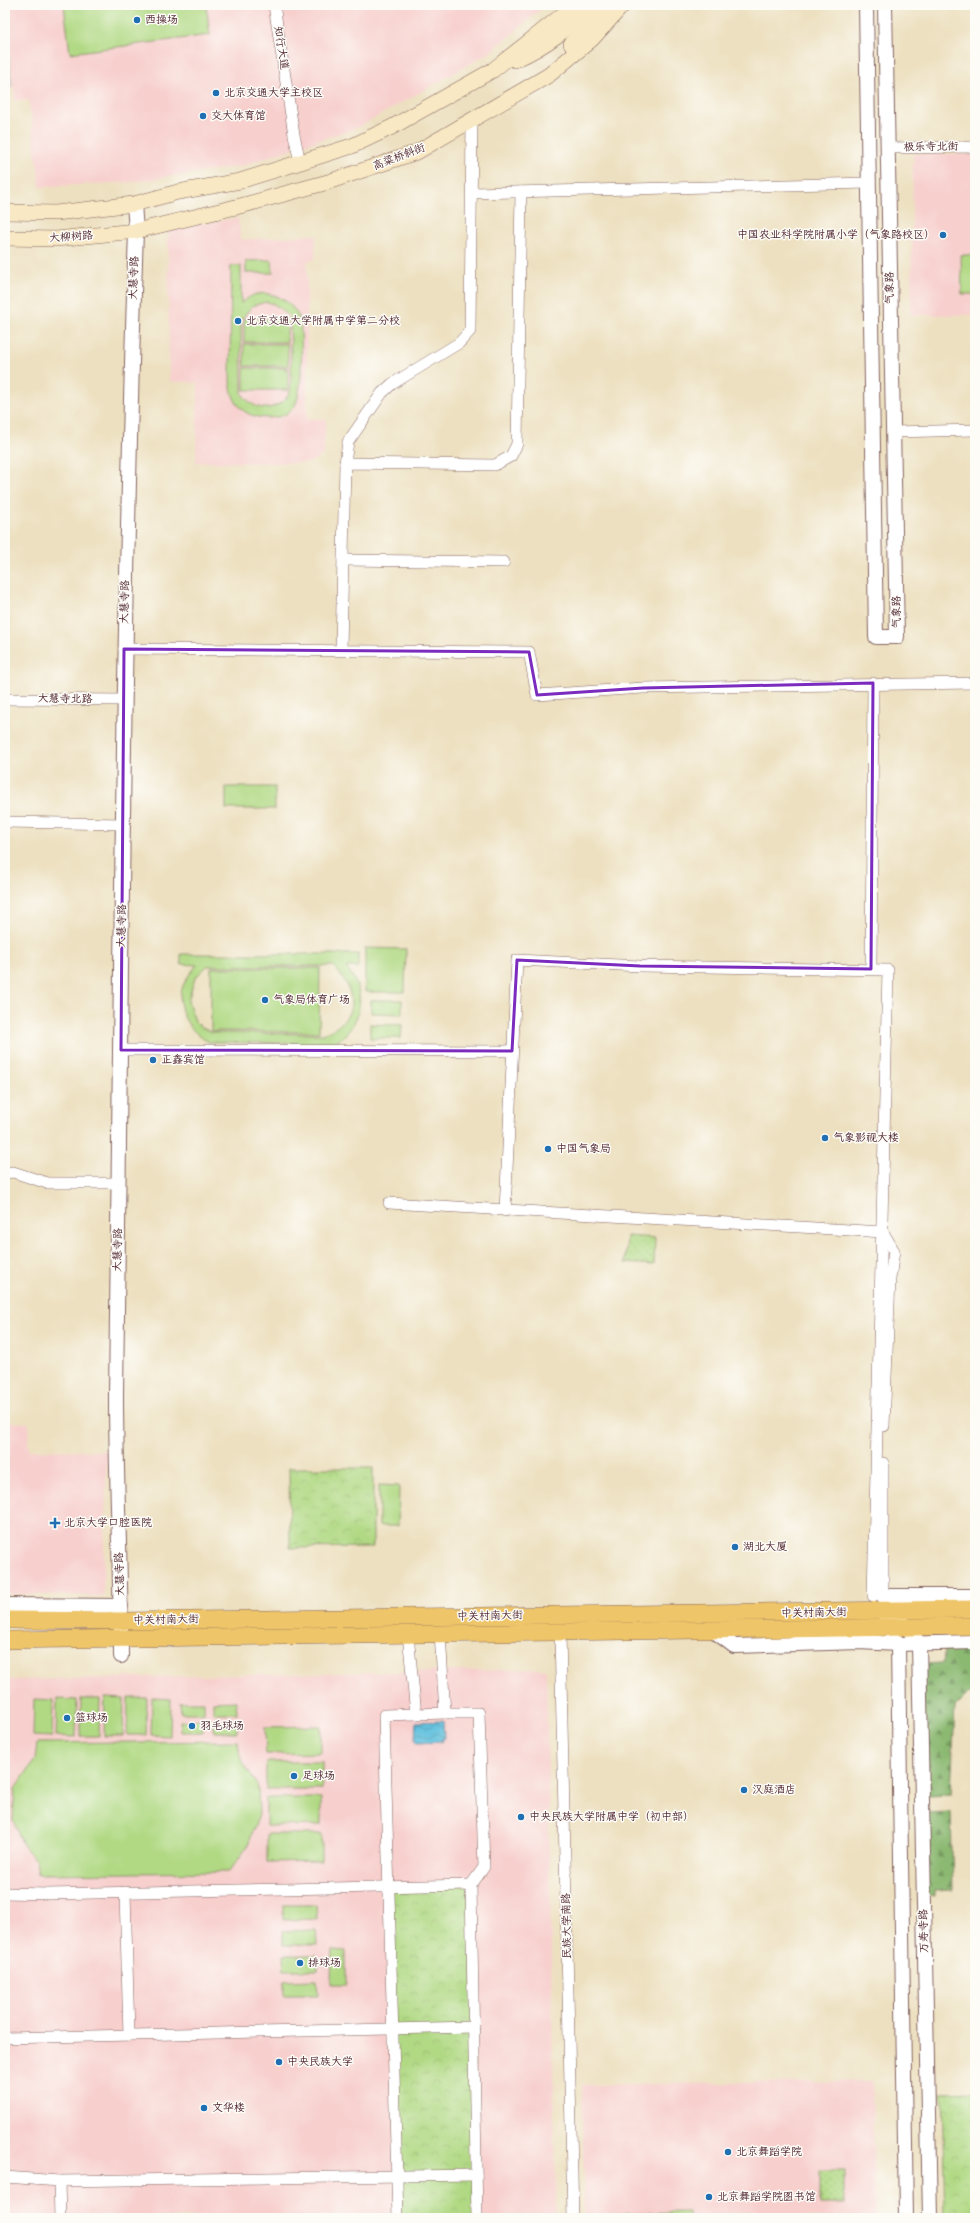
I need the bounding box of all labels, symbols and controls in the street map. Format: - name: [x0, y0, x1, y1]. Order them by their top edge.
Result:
- place label: 西操场: [145, 11, 178, 29]
- marker: 西操场: [132, 15, 142, 25]
- street label: 知行大道: [269, 25, 293, 71]
- place label: 北京交通大学主校区: [224, 84, 323, 102]
- marker: 北京交通大学主校区: [211, 88, 221, 98]
- place label: 交大体育馆: [211, 107, 266, 125]
- marker: 交大体育馆: [198, 111, 208, 121]
- street label: 高粱桥斜街: [370, 138, 429, 175]
- street label: 极乐寺北街: [903, 138, 960, 156]
- street label: 大柳树路: [48, 226, 94, 248]
- place label: 中国农业科学院附属小学（气象路校区）: [737, 226, 935, 244]
- marker: 中国农业科学院附属小学（气象路校区）: [938, 230, 948, 240]
- street label: 大慧寺路: [124, 256, 144, 300]
- street label: 气象路: [881, 271, 899, 305]
- place label: 北京交通大学附属中学第二分校: [246, 312, 400, 330]
- marker: 北京交通大学附属中学第二分校: [233, 316, 243, 326]
- street label: 大慧寺路: [116, 580, 134, 624]
- street label: 气象路: [888, 595, 906, 629]
- street label: 大慧寺北路: [37, 690, 93, 708]
- street label: 大慧寺路: [113, 904, 131, 948]
- place label: 气象局体育广场: [273, 991, 350, 1009]
- marker: 气象局体育广场: [260, 995, 270, 1005]
- place label: 正鑫宾馆: [161, 1051, 205, 1069]
- marker: 正鑫宾馆: [148, 1055, 158, 1065]
- place label: 气象影视大楼: [833, 1129, 899, 1147]
- marker: 气象影视大楼: [820, 1133, 830, 1143]
- place label: 中国气象局: [556, 1140, 611, 1158]
- marker: 中国气象局: [543, 1144, 553, 1154]
- street label: 大慧寺路: [109, 1228, 127, 1272]
- place label: 北京大学口腔医院: [64, 1514, 152, 1532]
- marker: 北京大学口腔医院: [49, 1517, 61, 1529]
- place label: 湖北大厦: [743, 1538, 787, 1556]
- marker: 湖北大厦: [730, 1542, 740, 1552]
- street label: 大慧寺路: [110, 1552, 130, 1596]
- street label: 中关村南大街: [781, 1603, 848, 1623]
- street label: 中关村南大街: [457, 1606, 524, 1626]
- street label: 中关村南大街: [133, 1610, 200, 1630]
- place label: 篮球场: [75, 1709, 108, 1727]
- marker: 篮球场: [62, 1713, 72, 1723]
- place label: 羽毛球场: [200, 1717, 244, 1735]
- marker: 羽毛球场: [187, 1721, 197, 1731]
- place label: 足球场: [302, 1767, 335, 1785]
- marker: 足球场: [289, 1771, 299, 1781]
- place label: 汉庭酒店: [752, 1781, 796, 1799]
- marker: 汉庭酒店: [739, 1785, 749, 1795]
- place label: 中央民族大学附属中学（初中部）: [529, 1808, 694, 1826]
- marker: 中央民族大学附属中学（初中部）: [516, 1812, 526, 1822]
- street label: 民族大学南路: [557, 1893, 577, 1959]
- street label: 万寿寺路: [915, 1909, 933, 1953]
- place label: 排球场: [308, 1954, 341, 1972]
- marker: 排球场: [295, 1958, 305, 1968]
- place label: 中央民族大学: [287, 2053, 353, 2071]
- marker: 中央民族大学: [274, 2057, 284, 2067]
- place label: 文华楼: [212, 2099, 245, 2117]
- marker: 文华楼: [199, 2103, 209, 2113]
- place label: 北京舞蹈学院: [736, 2143, 802, 2161]
- marker: 北京舞蹈学院: [723, 2147, 733, 2157]
- place label: 北京舞蹈学院图书馆: [717, 2188, 816, 2206]
- marker: 北京舞蹈学院图书馆: [704, 2192, 714, 2202]

